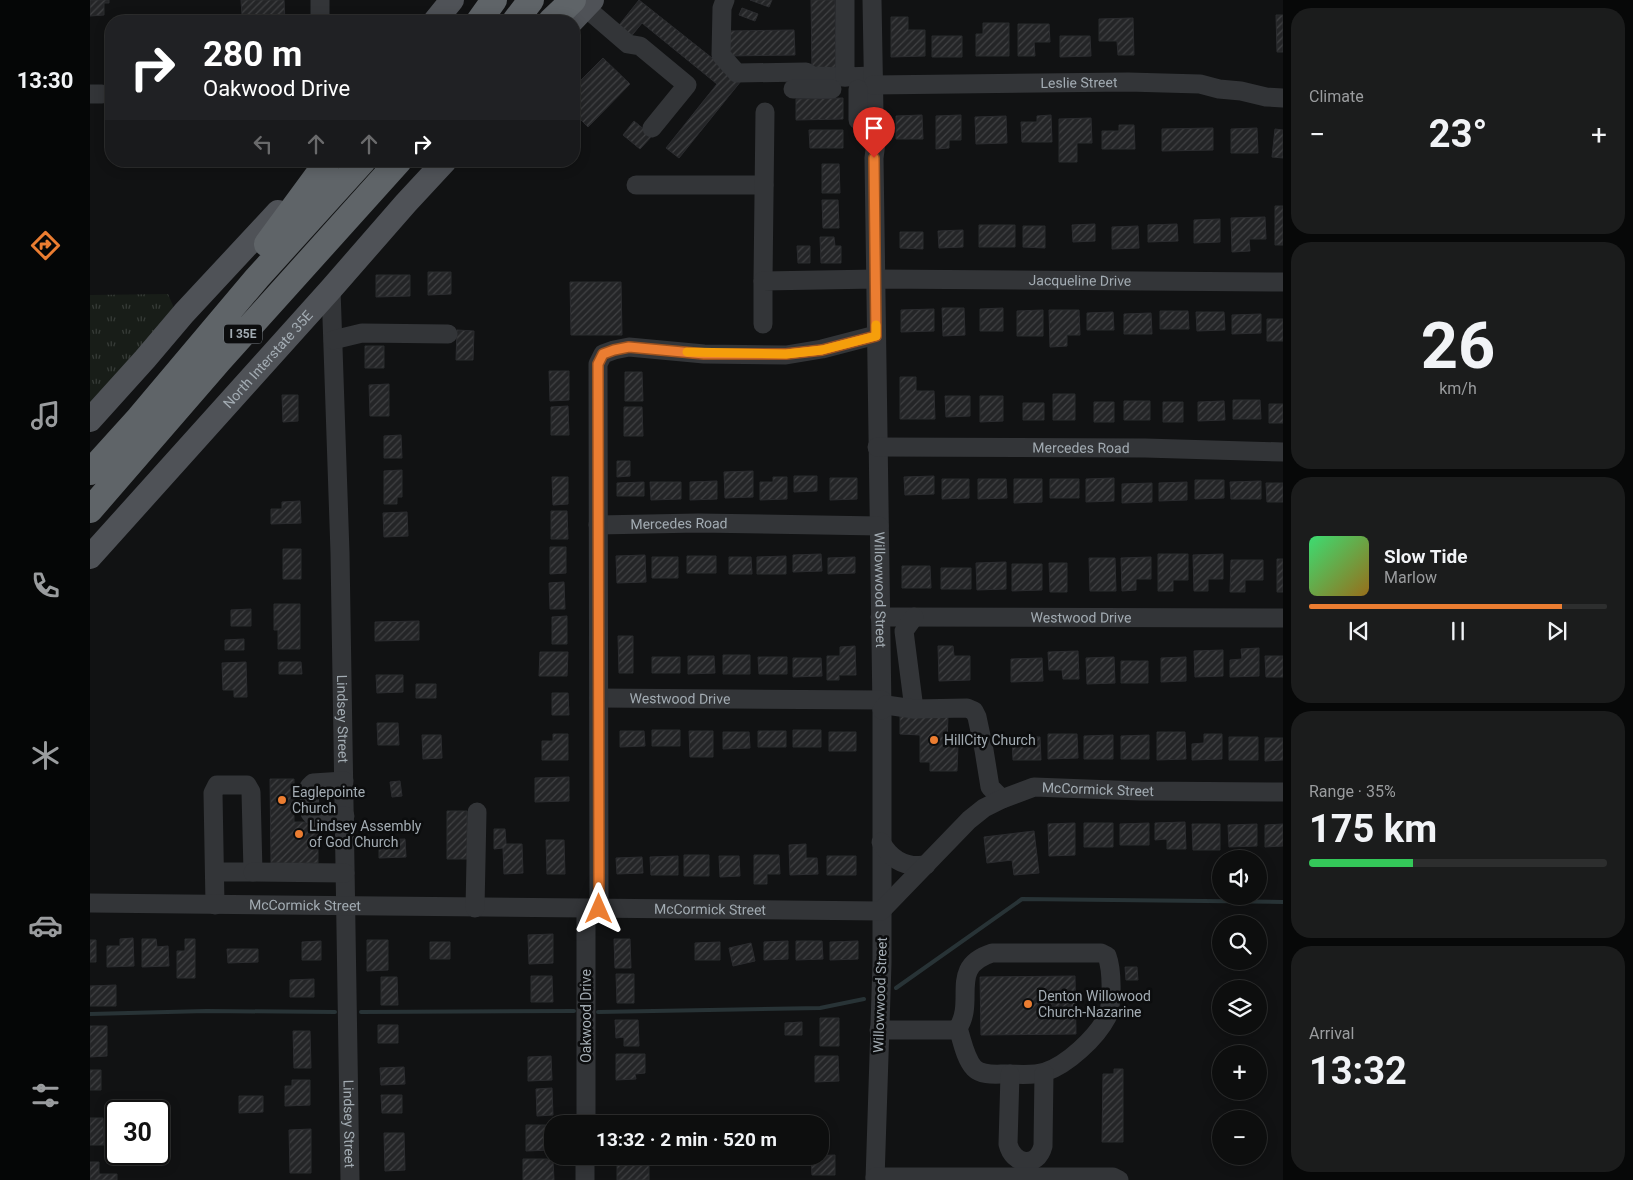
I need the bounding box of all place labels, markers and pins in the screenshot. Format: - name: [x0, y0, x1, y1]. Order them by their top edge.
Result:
- pin: [853, 107, 895, 158]
- place label: HillCity Church: [944, 732, 1036, 748]
- marker: HillCity Church: [928, 734, 940, 746]
- place label: Eaglepointe Church: [292, 784, 365, 816]
- marker: Eaglepointe Church: [276, 794, 288, 806]
- place label: Lindsey Assembly of God Church: [309, 818, 422, 850]
- marker: Lindsey Assembly of God Church: [293, 828, 305, 840]
- place label: Denton Willowood Church-Nazarine: [1038, 988, 1151, 1020]
- marker: Denton Willowood Church-Nazarine: [1022, 998, 1034, 1010]

